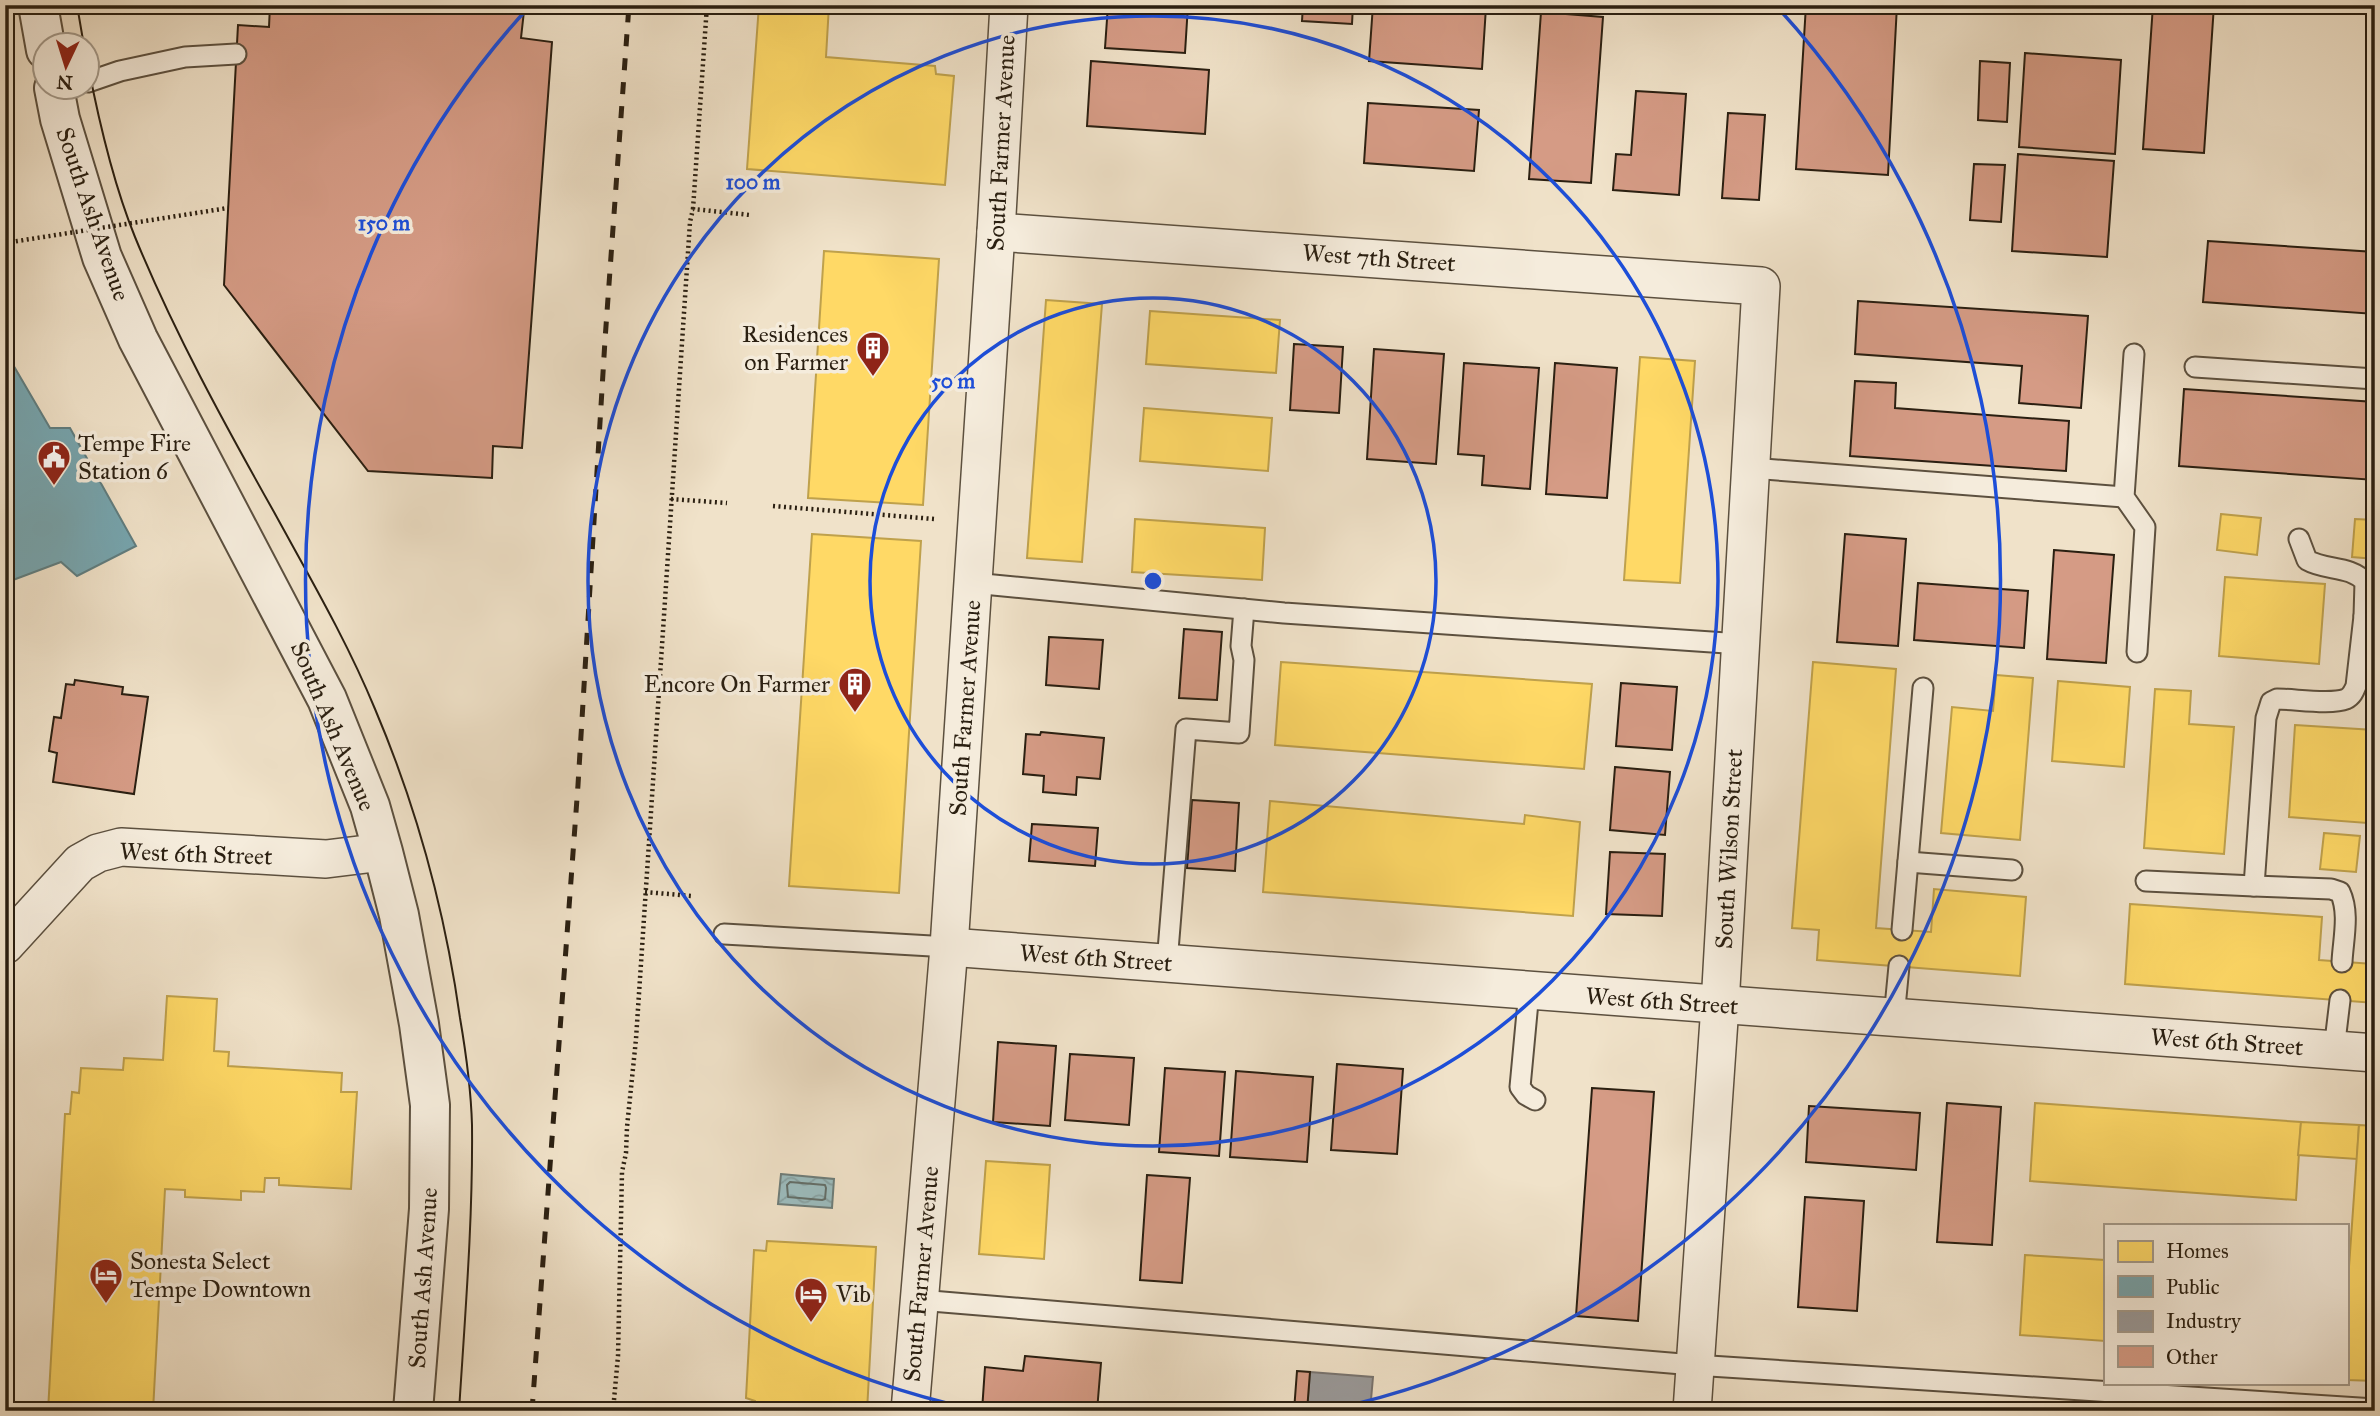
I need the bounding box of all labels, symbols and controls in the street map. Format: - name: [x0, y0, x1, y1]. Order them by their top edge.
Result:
- north arrow: [32, 32, 102, 102]
- street label: South Farmer Avenue: [980, 34, 1022, 252]
- text: N: [56, 70, 74, 94]
- street label: South Ash Avenue: [49, 123, 137, 305]
- text: 100 m: [726, 169, 781, 195]
- text: 150 m: [358, 210, 410, 236]
- street label: West 7th Street: [1301, 238, 1457, 278]
- place label: Residences on Farmer: [742, 319, 848, 377]
- building icon: Residences on Farmer: [854, 329, 892, 378]
- text: 50 m: [931, 368, 975, 394]
- place label: Tempe Fire Station 6: [78, 428, 191, 486]
- public building icon: Tempe Fire Station 6: [35, 438, 73, 487]
- centre of rings: [1141, 569, 1165, 593]
- street label: South Farmer Avenue: [942, 599, 988, 817]
- street label: South Ash Avenue: [284, 637, 382, 815]
- building icon: Encore On Farmer: [836, 665, 874, 714]
- place label: Encore On Farmer: [644, 669, 830, 699]
- street label: South Wilson Street: [1709, 748, 1749, 950]
- street label: West 6th Street: [119, 836, 274, 872]
- street label: West 6th Street: [1019, 938, 1174, 978]
- street label: West 6th Street: [1585, 981, 1740, 1021]
- street label: West 6th Street: [2150, 1022, 2305, 1062]
- street label: South Farmer Avenue: [897, 1165, 945, 1383]
- street label: South Ash Avenue: [402, 1186, 444, 1370]
- legend: [2104, 1224, 2348, 1384]
- text: Homes: [2166, 1238, 2229, 1264]
- place label: Sonesta Select Tempe Downtown: [130, 1246, 311, 1304]
- hotel icon: Sonesta Select Tempe Downtown: [87, 1256, 125, 1305]
- text: Public: [2166, 1274, 2220, 1300]
- hotel icon: Vib: [792, 1275, 830, 1324]
- place label: Vib: [835, 1279, 871, 1309]
- text: Industry: [2166, 1308, 2242, 1334]
- text: Other: [2166, 1344, 2218, 1370]

